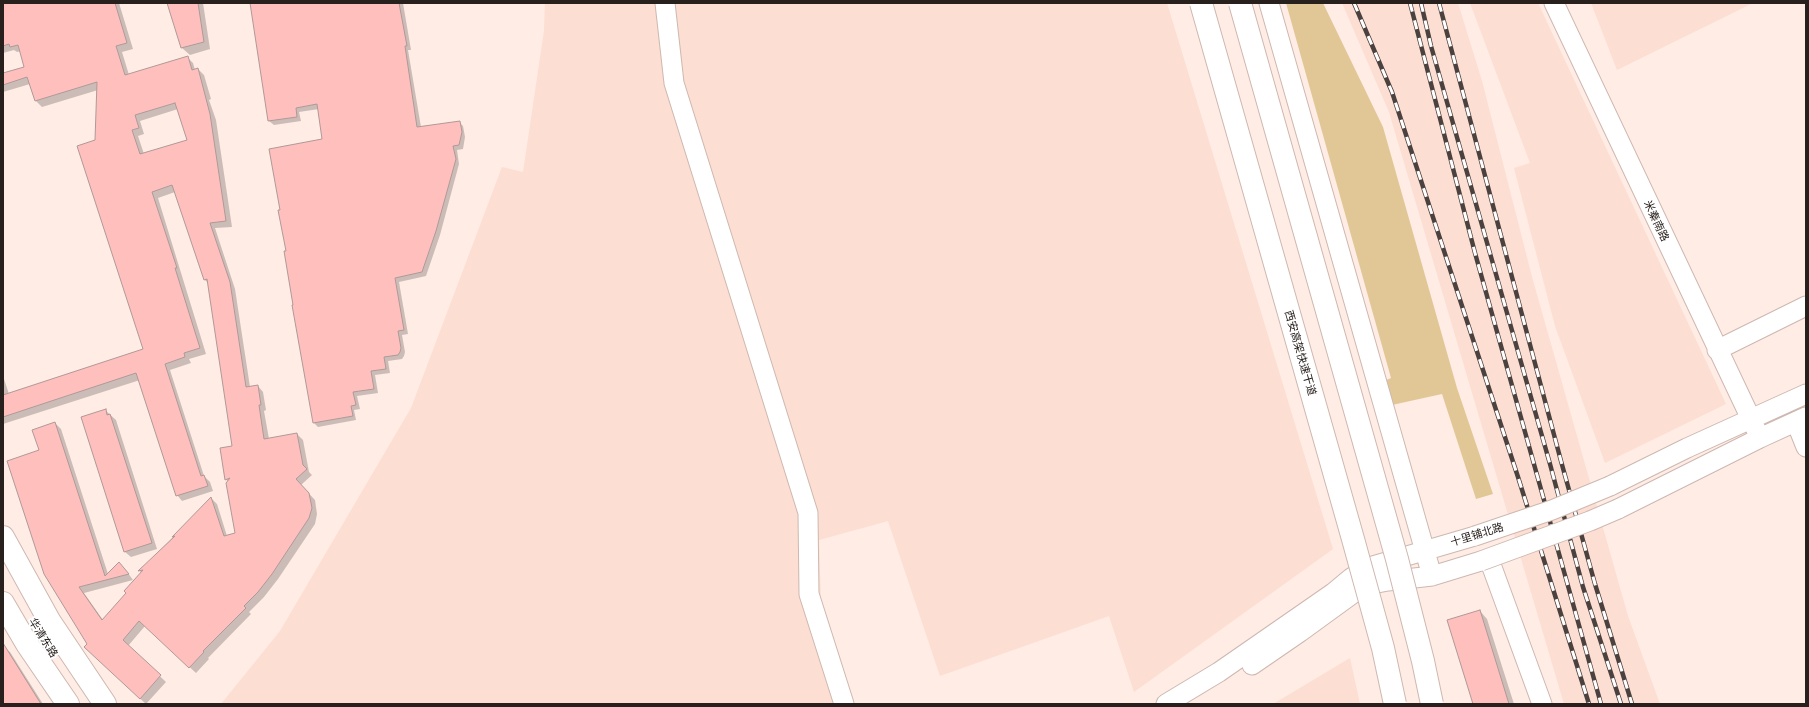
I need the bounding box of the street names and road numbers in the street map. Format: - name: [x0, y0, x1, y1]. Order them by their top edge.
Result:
- street label: 米秦南路: [1641, 198, 1671, 244]
- street label: 西安高架快速干道: [1282, 309, 1318, 397]
- street label: 十里铺北路: [1449, 521, 1505, 549]
- street label: 华清东路: [26, 616, 60, 660]

